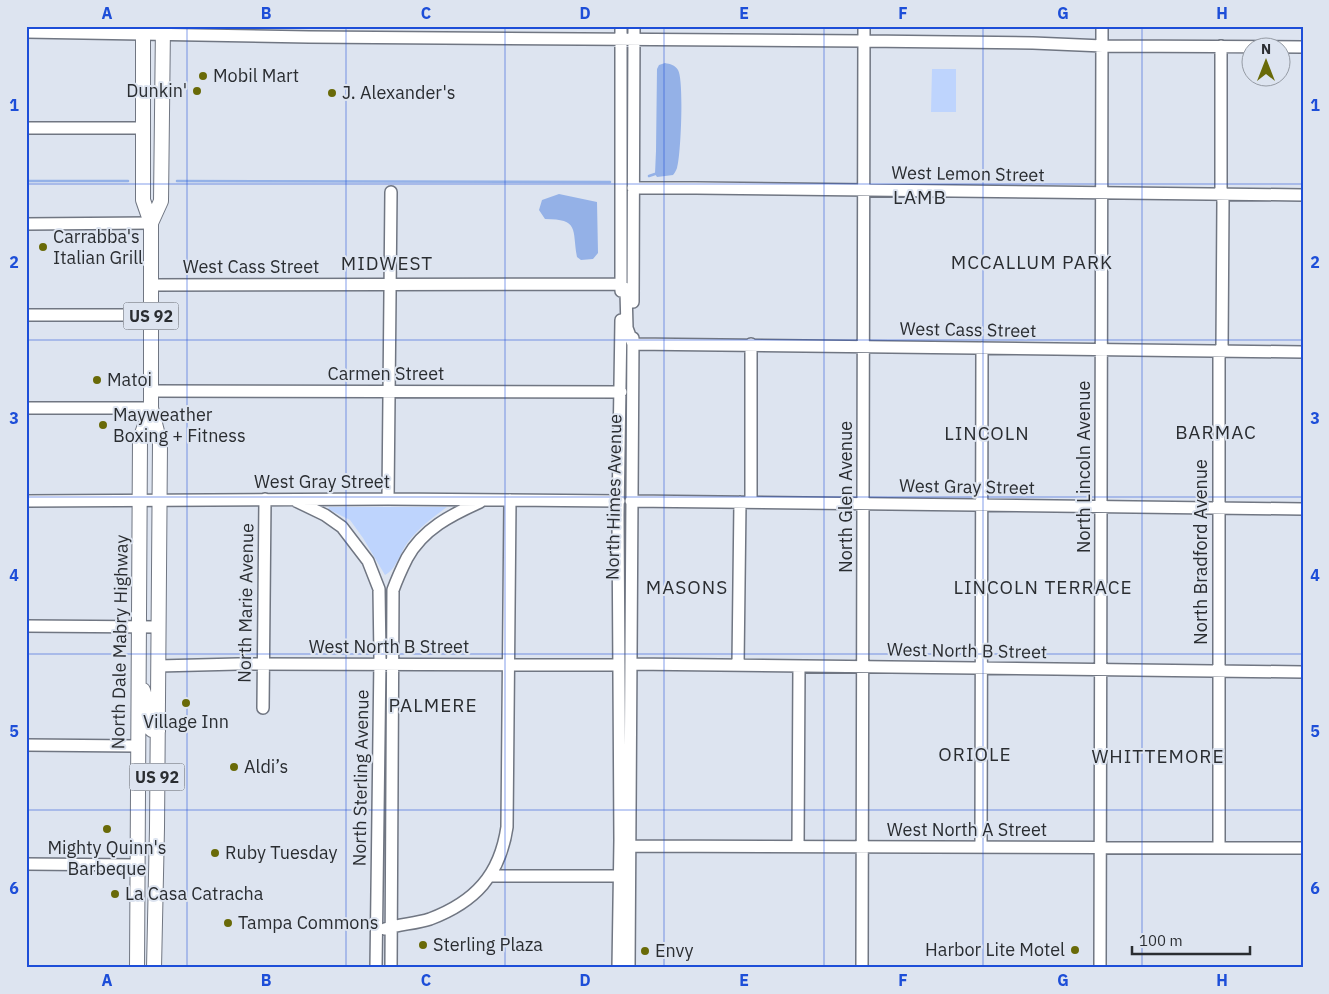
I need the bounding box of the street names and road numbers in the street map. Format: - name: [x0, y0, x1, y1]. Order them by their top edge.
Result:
- street label: West Lemon Street: [891, 161, 1045, 186]
- street label: West Cass Street: [183, 255, 319, 278]
- road number: US 92: [124, 302, 178, 330]
- street label: West Cass Street: [899, 317, 1037, 342]
- street label: Carmen Street: [328, 362, 444, 385]
- street label: North Lincoln Avenue: [1072, 381, 1095, 553]
- street label: North Himes Avenue: [601, 414, 626, 580]
- street label: North Glen Avenue: [834, 421, 857, 573]
- street label: North Bradford Avenue: [1189, 459, 1212, 645]
- street label: West Gray Street: [254, 470, 390, 493]
- street label: West Gray Street: [899, 474, 1035, 499]
- street label: North Marie Avenue: [233, 523, 258, 683]
- street label: North Dale Mabry Highway: [106, 534, 133, 750]
- street label: West North B Street: [309, 635, 469, 658]
- street label: West North B Street: [887, 638, 1047, 663]
- street label: North Sterling Avenue: [347, 689, 374, 867]
- road number: US 92: [130, 764, 184, 790]
- street label: West North A Street: [887, 818, 1047, 841]

